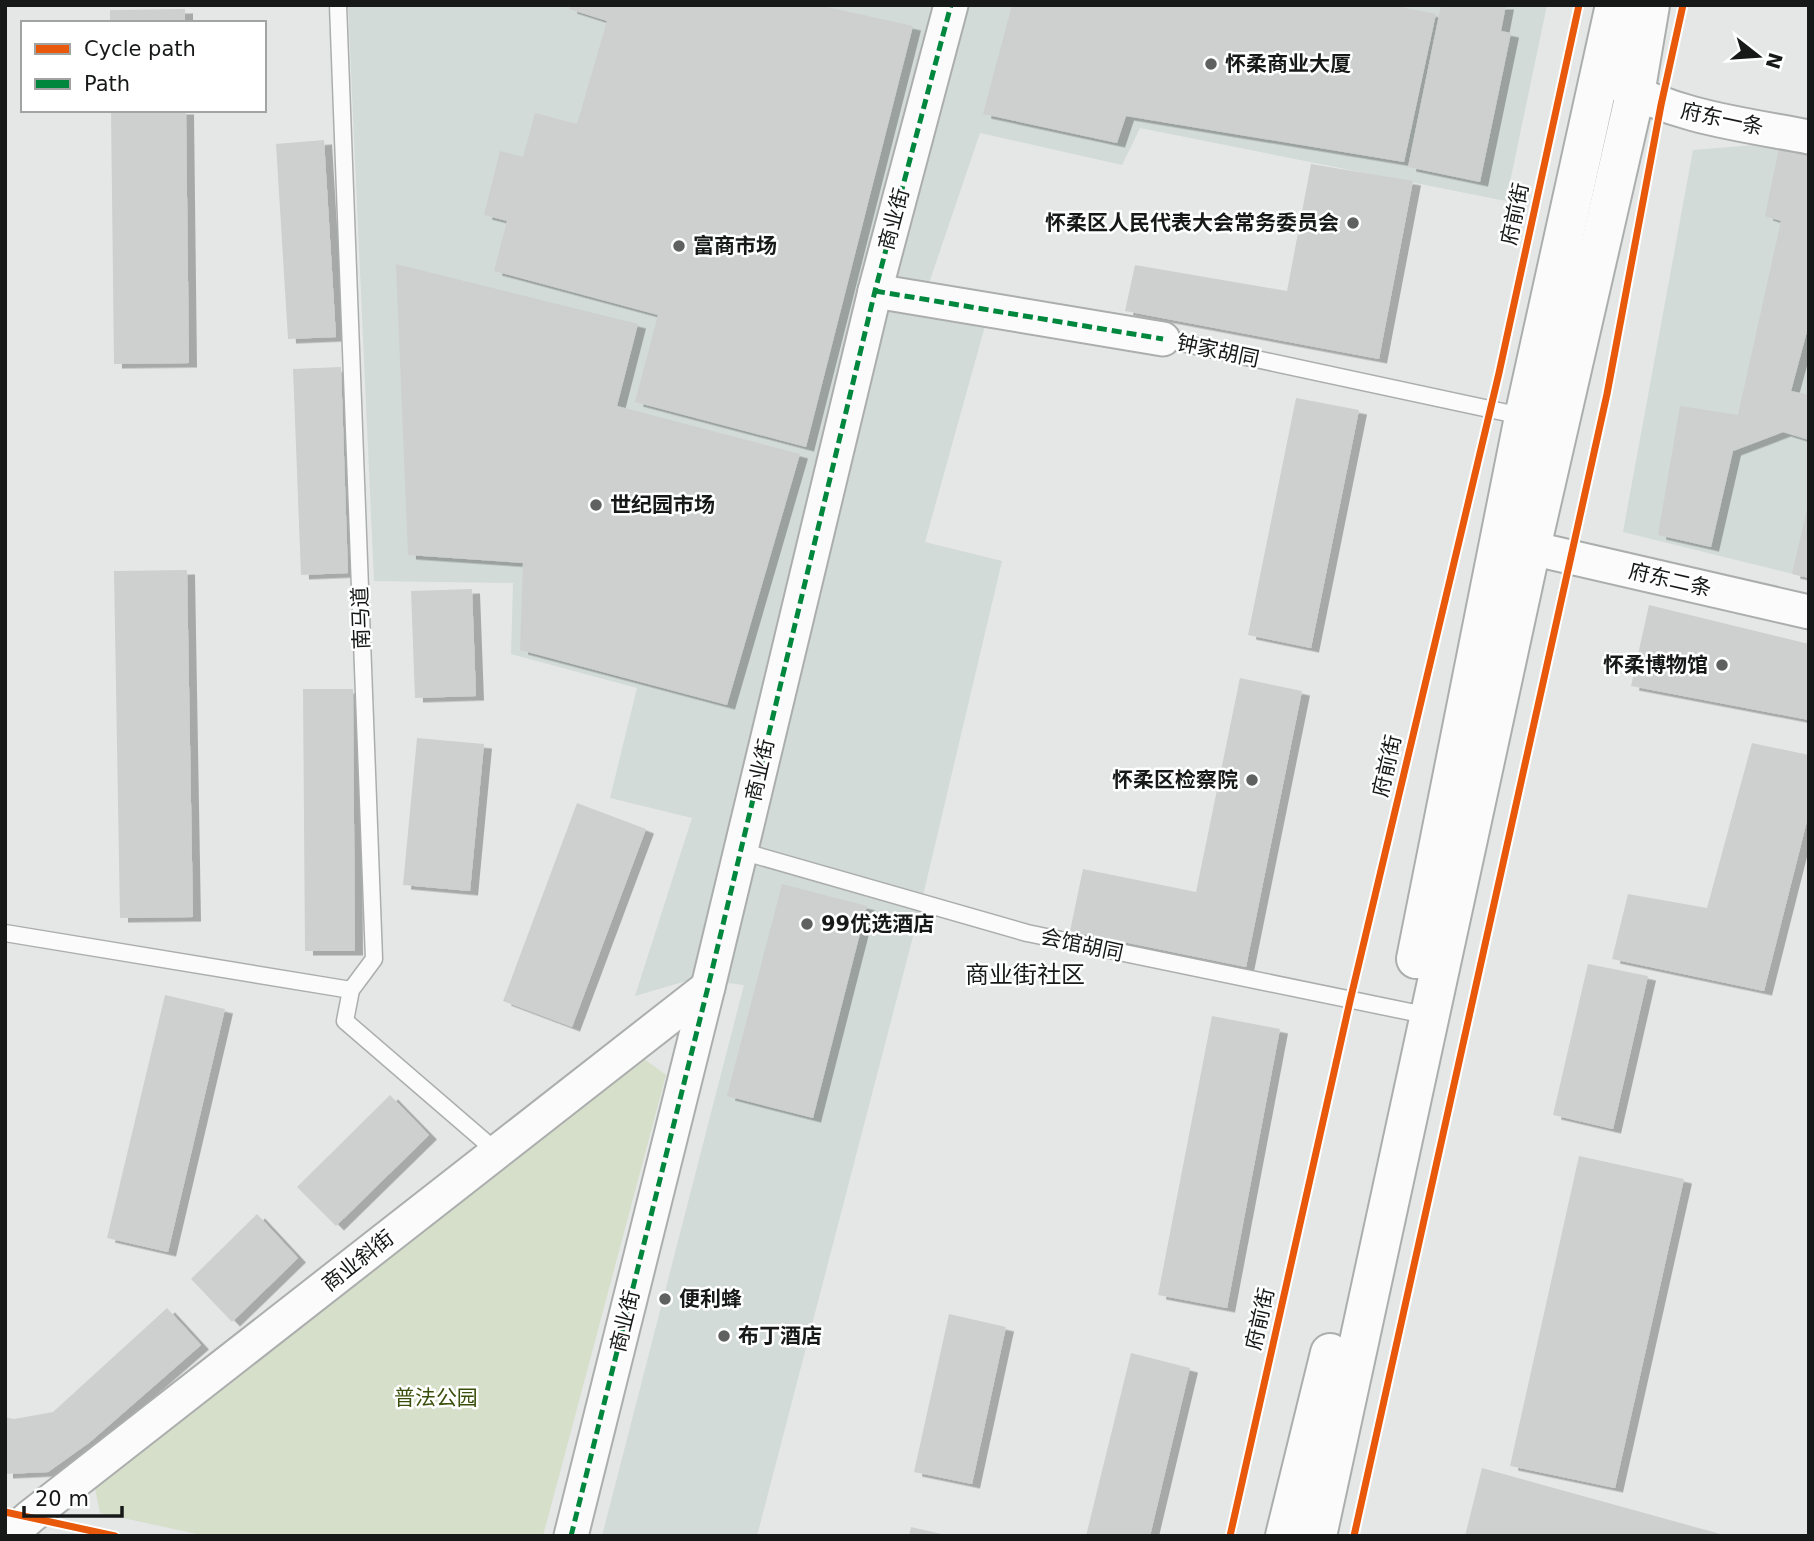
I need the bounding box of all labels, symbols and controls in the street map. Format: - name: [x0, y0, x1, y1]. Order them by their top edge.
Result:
- legend: [21, 21, 266, 112]
- north arrow: [1723, 21, 1793, 91]
- text: Cycle path: [84, 37, 196, 61]
- text: N: [1761, 50, 1787, 72]
- place label: 怀柔商业大厦: [1225, 52, 1351, 76]
- marker: 怀柔商业大厦: [1203, 56, 1219, 72]
- text: Path: [84, 72, 130, 96]
- street label: 府东一条: [1678, 99, 1766, 139]
- street label: 府前街: [1497, 181, 1533, 247]
- street label: 商业街: [874, 185, 914, 253]
- place label: 怀柔区人民代表大会常务委员会: [1045, 211, 1339, 235]
- marker: 怀柔区人民代表大会常务委员会: [1345, 215, 1361, 231]
- place label: 富商市场: [693, 234, 777, 258]
- marker: 富商市场: [671, 238, 687, 254]
- street label: 钟家胡同: [1174, 331, 1262, 371]
- place label: 世纪园市场: [610, 493, 715, 517]
- marker: 世纪园市场: [588, 497, 604, 513]
- street label: 府东二条: [1626, 559, 1714, 601]
- street label: 南马道: [348, 586, 374, 650]
- place label: 怀柔博物馆: [1603, 653, 1708, 677]
- marker: 怀柔博物馆: [1714, 657, 1730, 673]
- street label: 府前街: [1368, 733, 1406, 799]
- street label: 商业街: [741, 737, 779, 803]
- place label: 怀柔区检察院: [1112, 768, 1238, 792]
- marker: 怀柔区检察院: [1244, 772, 1260, 788]
- place label: 99优选酒店: [821, 912, 934, 936]
- marker: 99优选酒店: [799, 916, 815, 932]
- street label: 会馆胡同: [1038, 925, 1126, 965]
- district label: 商业街社区: [965, 961, 1085, 989]
- street label: 商业斜街: [318, 1226, 398, 1296]
- street label: 府前街: [1241, 1286, 1279, 1352]
- place label: 便利蜂: [679, 1287, 742, 1311]
- street label: 商业街: [606, 1288, 644, 1354]
- marker: 便利蜂: [657, 1291, 673, 1307]
- place label: 布丁酒店: [738, 1324, 822, 1348]
- marker: 布丁酒店: [716, 1328, 732, 1344]
- park label: 普法公园: [394, 1386, 478, 1410]
- scale bar: [24, 1474, 122, 1518]
- text: 20 m: [35, 1487, 89, 1511]

